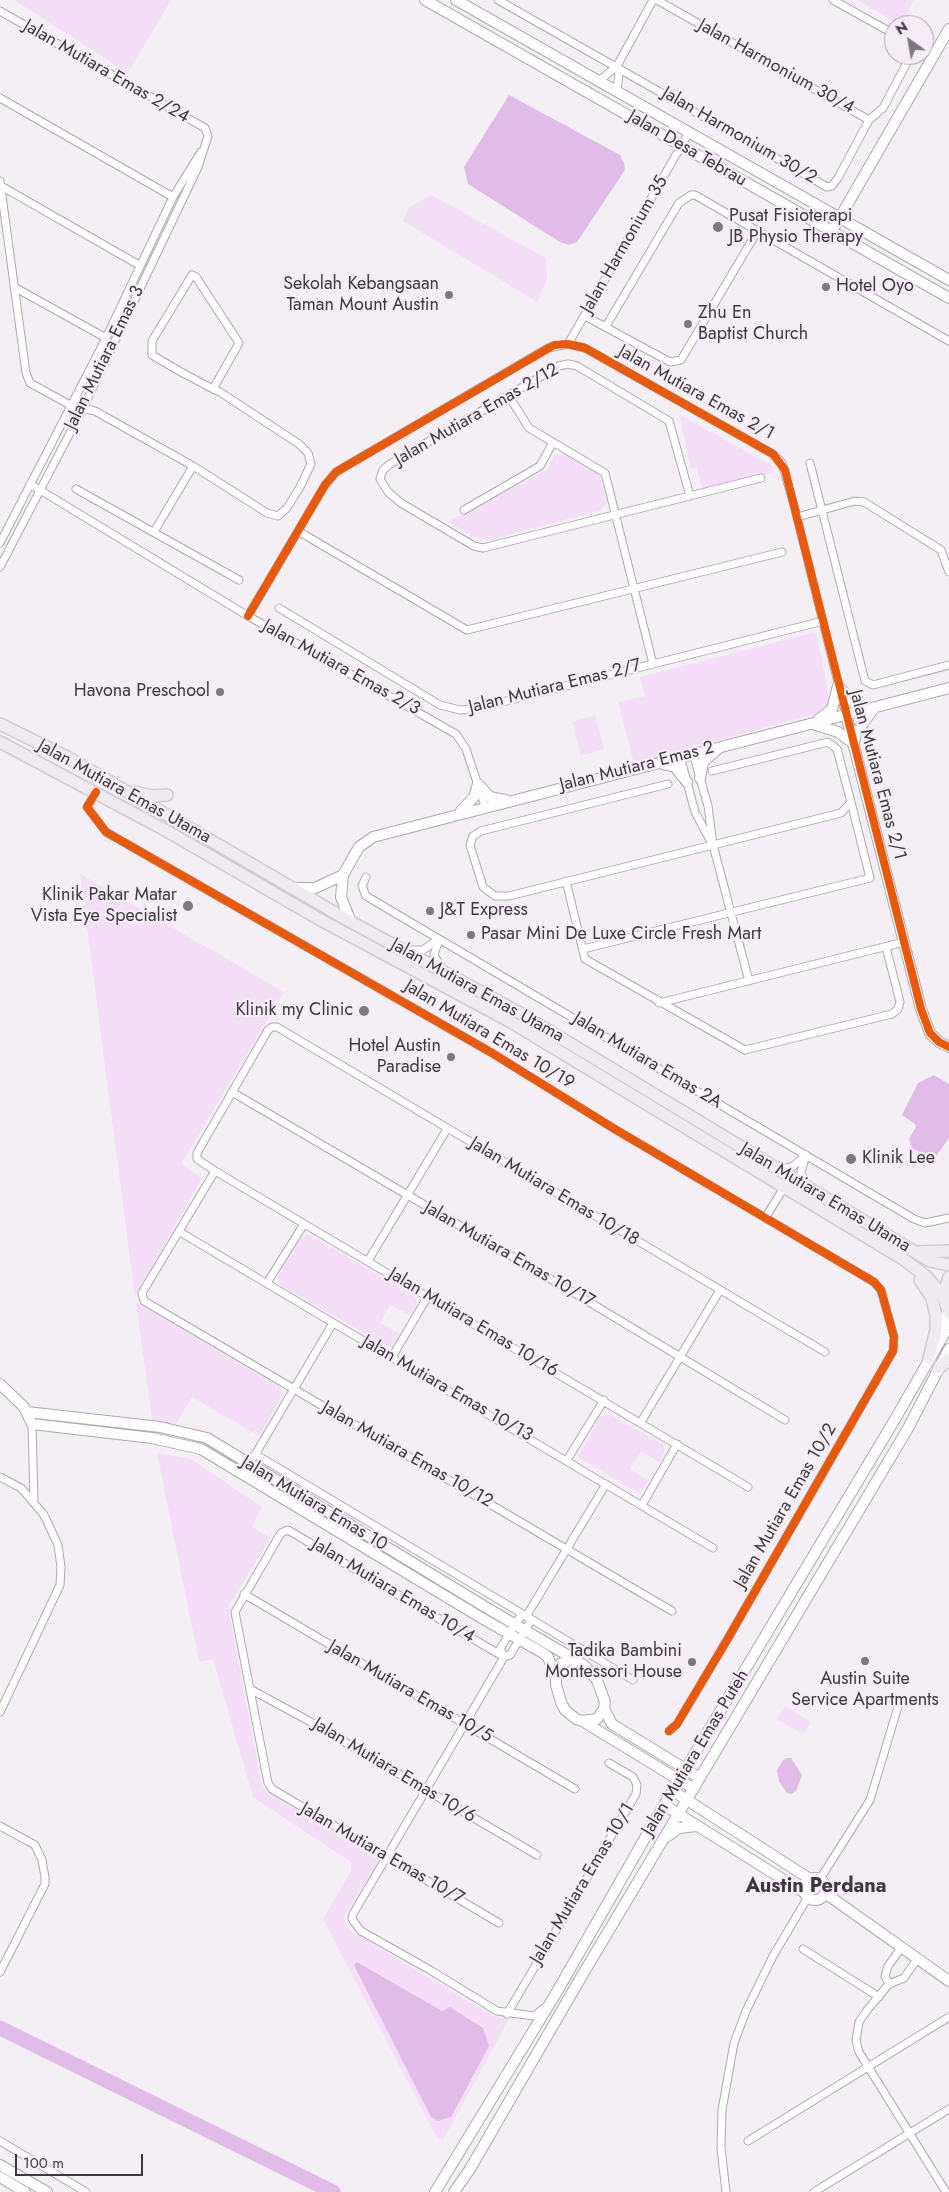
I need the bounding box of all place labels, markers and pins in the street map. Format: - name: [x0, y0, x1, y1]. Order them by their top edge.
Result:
- place label: Pusat Fisioterapi JB Physio Therapy: [729, 206, 863, 248]
- marker: Pusat Fisioterapi JB Physio Therapy: [711, 220, 725, 234]
- place label: Sekolah Kebangsaan Taman Mount Austin: [283, 274, 439, 316]
- place label: Hotel Oyo: [836, 276, 914, 298]
- marker: Hotel Oyo: [820, 281, 832, 293]
- marker: Sekolah Kebangsaan Taman Mount Austin: [443, 289, 455, 301]
- place label: Zhu En Baptist Church: [698, 303, 808, 346]
- marker: Zhu En Baptist Church: [682, 318, 694, 330]
- place label: Havona Preschool: [74, 681, 210, 703]
- marker: Havona Preschool: [214, 686, 226, 698]
- place label: Klinik Pakar Matar Vista Eye Specialist: [31, 885, 177, 928]
- marker: Klinik Pakar Matar Vista Eye Specialist: [181, 899, 195, 913]
- place label: J&T Express: [440, 900, 528, 922]
- marker: J&T Express: [424, 905, 436, 917]
- place label: Pasar Mini De Luxe Circle Fresh Mart: [481, 924, 761, 946]
- marker: Pasar Mini De Luxe Circle Fresh Mart: [465, 929, 477, 941]
- place label: Klinik my Clinic: [235, 1000, 353, 1022]
- marker: Klinik my Clinic: [357, 1004, 371, 1018]
- place label: Hotel Austin Paradise: [348, 1036, 441, 1078]
- marker: Hotel Austin Paradise: [445, 1051, 457, 1063]
- place label: Klinik Lee: [862, 1148, 935, 1170]
- marker: Klinik Lee: [844, 1152, 858, 1166]
- place label: Tadika Bambini Montessori House: [545, 1641, 682, 1684]
- marker: Austin Suite Service Apartments: [859, 1655, 871, 1667]
- marker: Tadika Bambini Montessori House: [686, 1656, 698, 1668]
- place label: Austin Suite Service Apartments: [791, 1669, 939, 1712]

